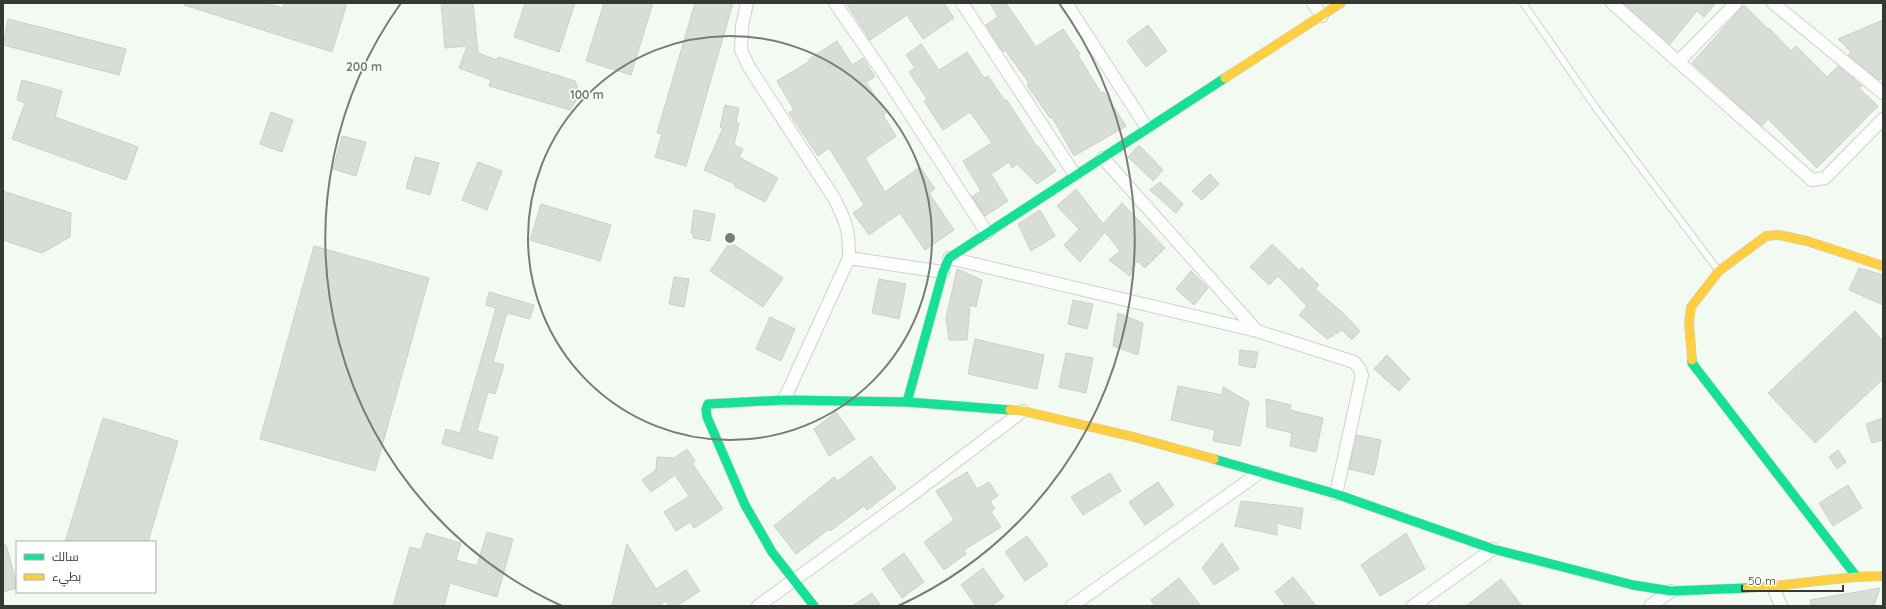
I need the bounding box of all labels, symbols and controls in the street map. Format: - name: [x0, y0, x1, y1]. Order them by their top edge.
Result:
- text: 200 m: [346, 59, 382, 74]
- text: 100 m: [570, 87, 604, 102]
- centre of rings: [723, 231, 737, 245]
- legend: [16, 541, 156, 593]
- text: سالك: [52, 549, 79, 564]
- scale bar: [1742, 567, 1843, 593]
- text: بطيء: [52, 569, 81, 587]
- text: 50 m: [1748, 573, 1776, 588]

